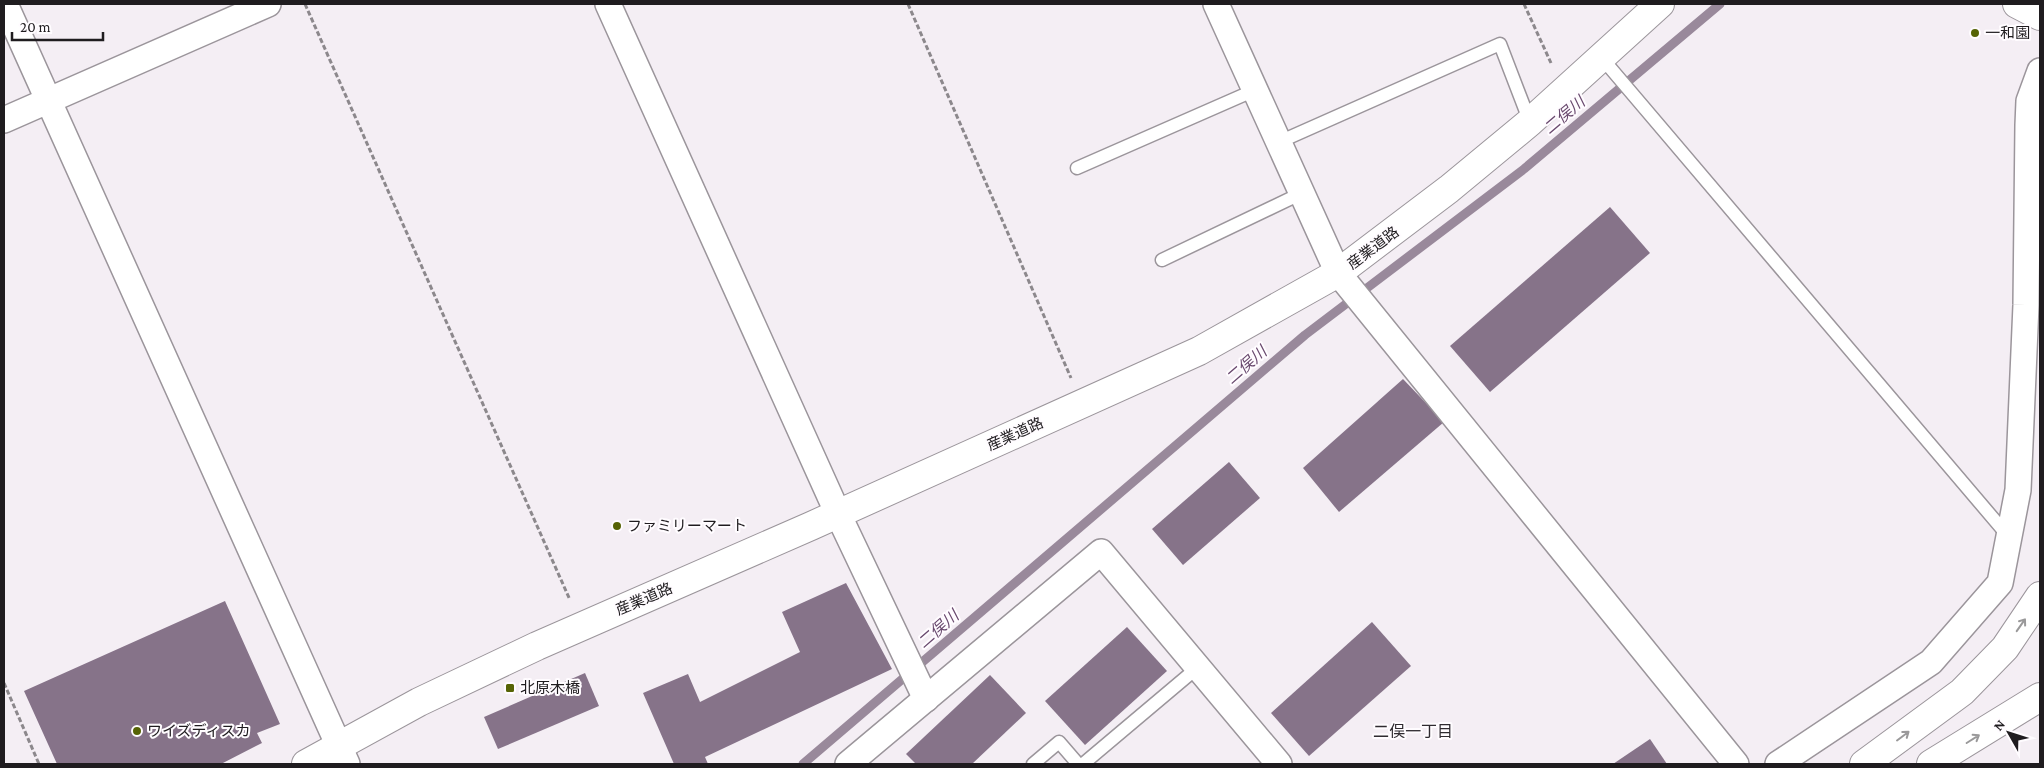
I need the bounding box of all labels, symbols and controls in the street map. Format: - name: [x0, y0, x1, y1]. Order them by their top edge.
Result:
- scale bar: [12, 10, 104, 42]
- text: 20 m: [20, 19, 51, 35]
- place label: 一和園: [1985, 25, 2030, 41]
- marker: 一和園: [1969, 27, 1981, 39]
- water label: 二俣川: [1540, 92, 1589, 137]
- street label: 産業道路: [1344, 224, 1402, 272]
- water label: 二俣川: [1222, 342, 1271, 387]
- street label: 産業道路: [984, 414, 1046, 454]
- place label: ファミリーマート: [627, 518, 747, 534]
- marker: ファミリーマート: [611, 520, 623, 532]
- street label: 産業道路: [613, 580, 675, 618]
- water label: 二俣川: [914, 606, 963, 651]
- one-way arrow: [2016, 619, 2026, 633]
- place label: 北原木橋: [520, 679, 580, 696]
- marker: 北原木橋: [504, 682, 516, 694]
- north arrow: [1984, 708, 2034, 758]
- text: N: [1990, 716, 2008, 734]
- place label: ワイズディスカ: [147, 723, 251, 739]
- district label: 二俣一丁目: [1373, 723, 1453, 740]
- marker: ワイズディスカ: [131, 725, 143, 737]
- one-way arrow: [1896, 730, 1909, 741]
- one-way arrow: [1965, 733, 1979, 743]

